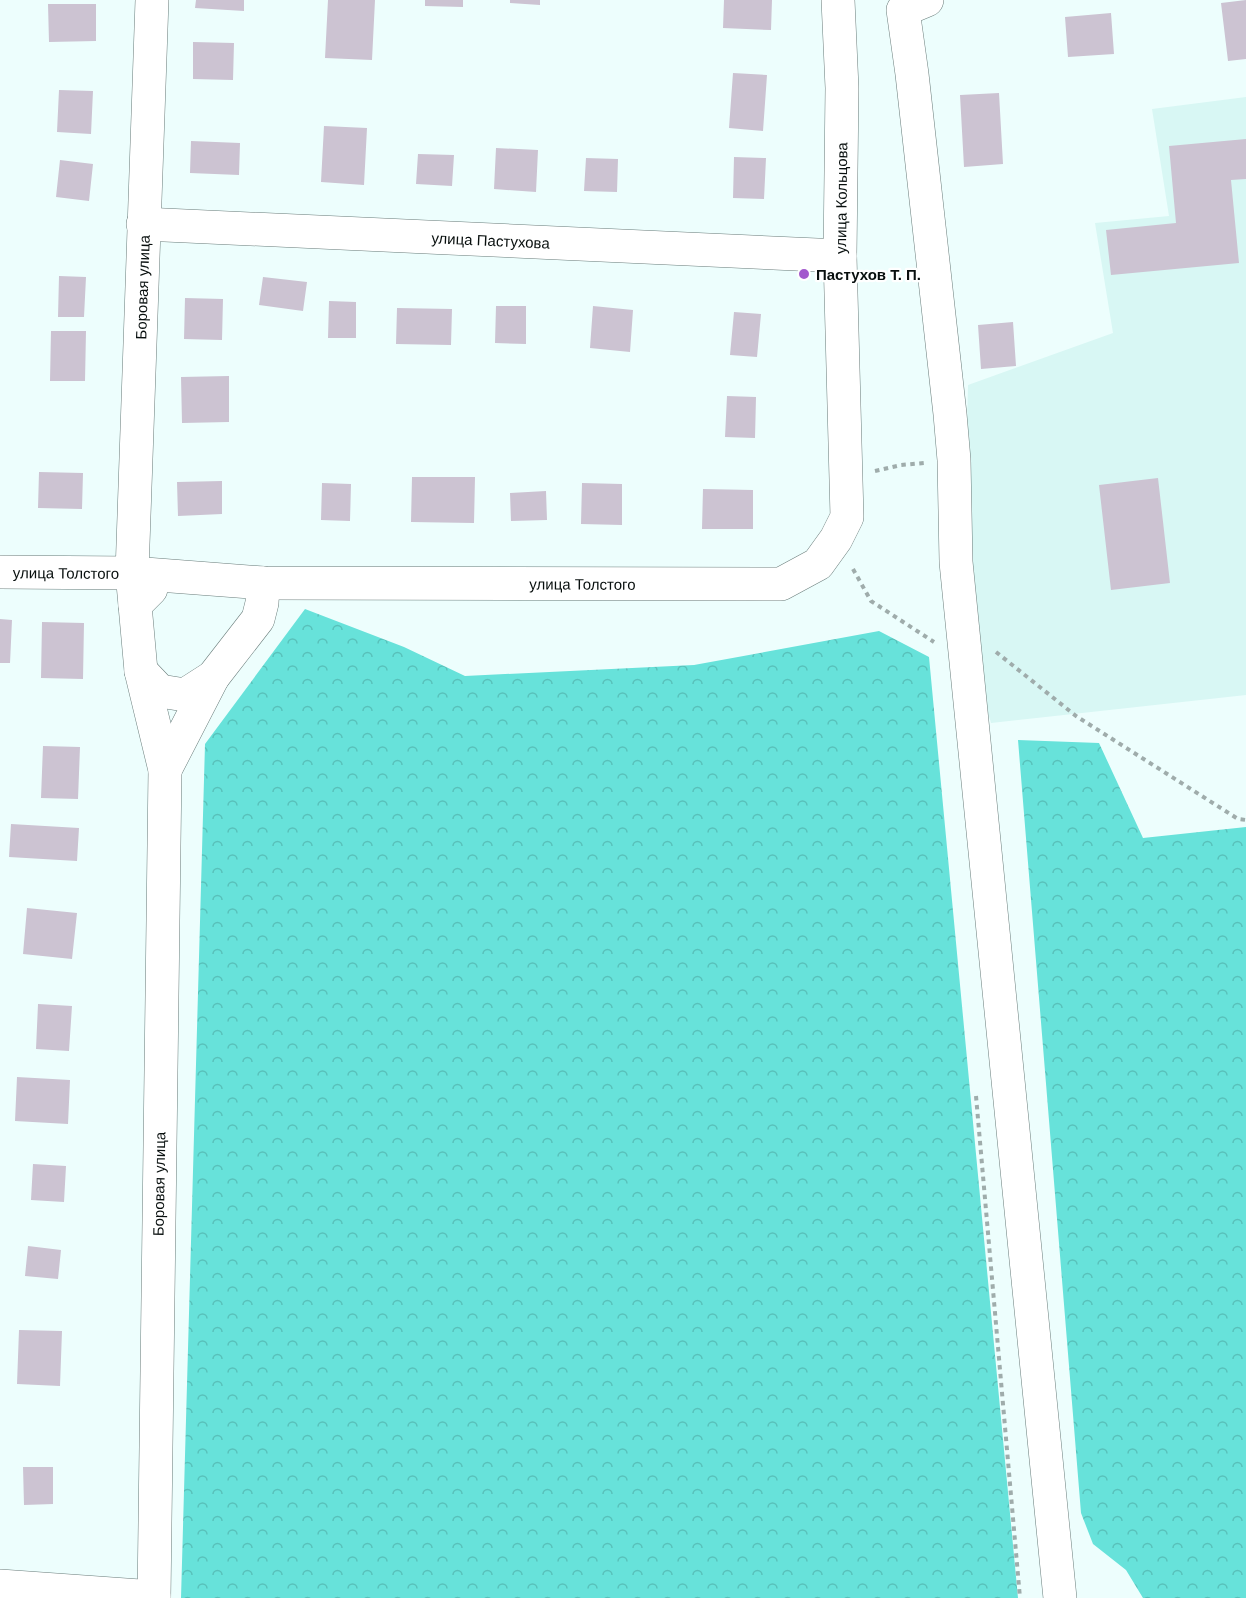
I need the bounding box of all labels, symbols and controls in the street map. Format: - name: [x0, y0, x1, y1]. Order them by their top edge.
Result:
- street label: улица Кольцова: [832, 141, 850, 254]
- street label: улица Пастухова: [431, 229, 551, 251]
- street label: Боровая улица: [132, 234, 152, 340]
- place label: Пастухов Т. П.: [816, 266, 921, 283]
- marker: Пастухов Т. П.: [797, 267, 811, 281]
- street label: улица Толстого: [13, 564, 119, 581]
- street label: улица Толстого: [529, 575, 636, 592]
- street label: Боровая улица: [150, 1131, 168, 1236]

